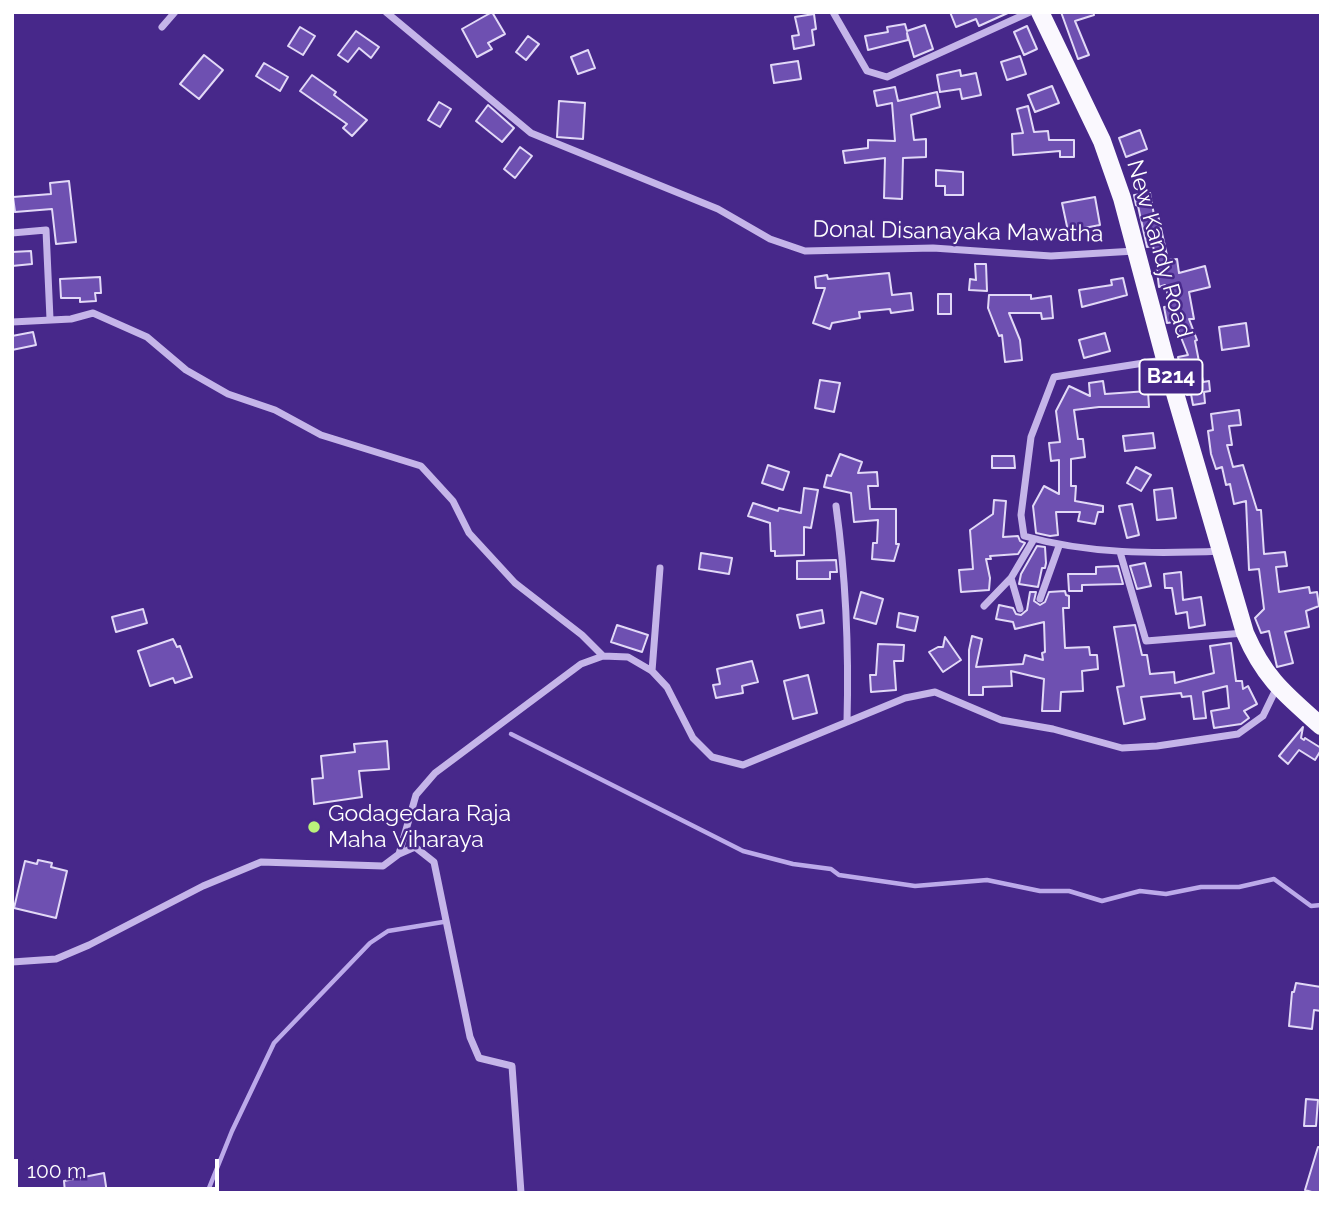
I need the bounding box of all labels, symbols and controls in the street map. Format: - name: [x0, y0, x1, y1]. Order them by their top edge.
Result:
- street label: New Kandy Road: [1120, 157, 1198, 341]
- street label: Donal Disanayaka Mawatha: [812, 216, 1104, 248]
- road number: B214: [1140, 360, 1202, 394]
- place label: Godagedara Raja Maha Viharaya: [328, 800, 511, 854]
- marker: Godagedara Raja Maha Viharaya: [306, 819, 322, 835]
- scale bar: [18, 1146, 222, 1190]
- text: 100 m: [27, 1158, 86, 1183]

